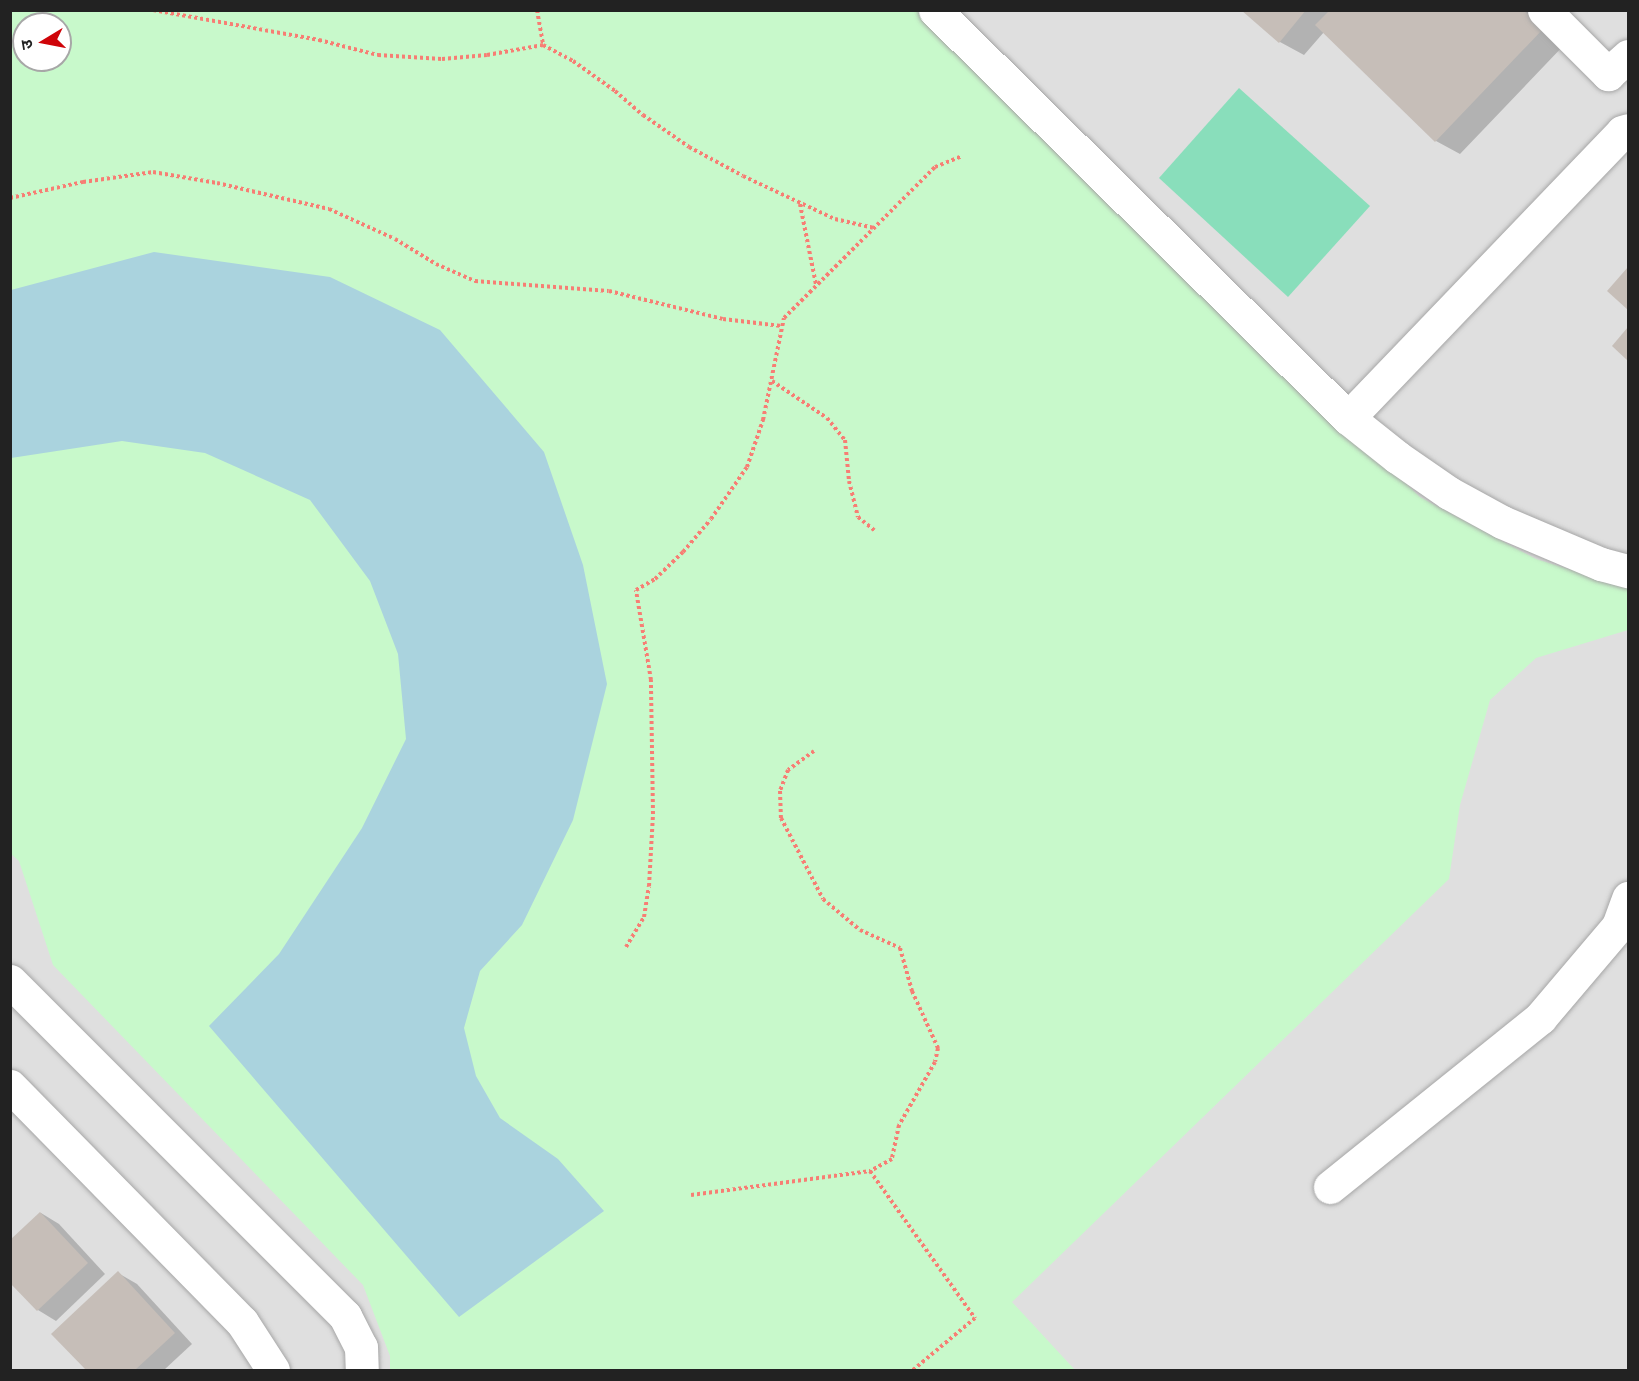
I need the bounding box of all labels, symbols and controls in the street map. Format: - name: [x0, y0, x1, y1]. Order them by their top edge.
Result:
- north arrow: [12, 12, 72, 72]
- text: उ: [16, 38, 37, 51]

